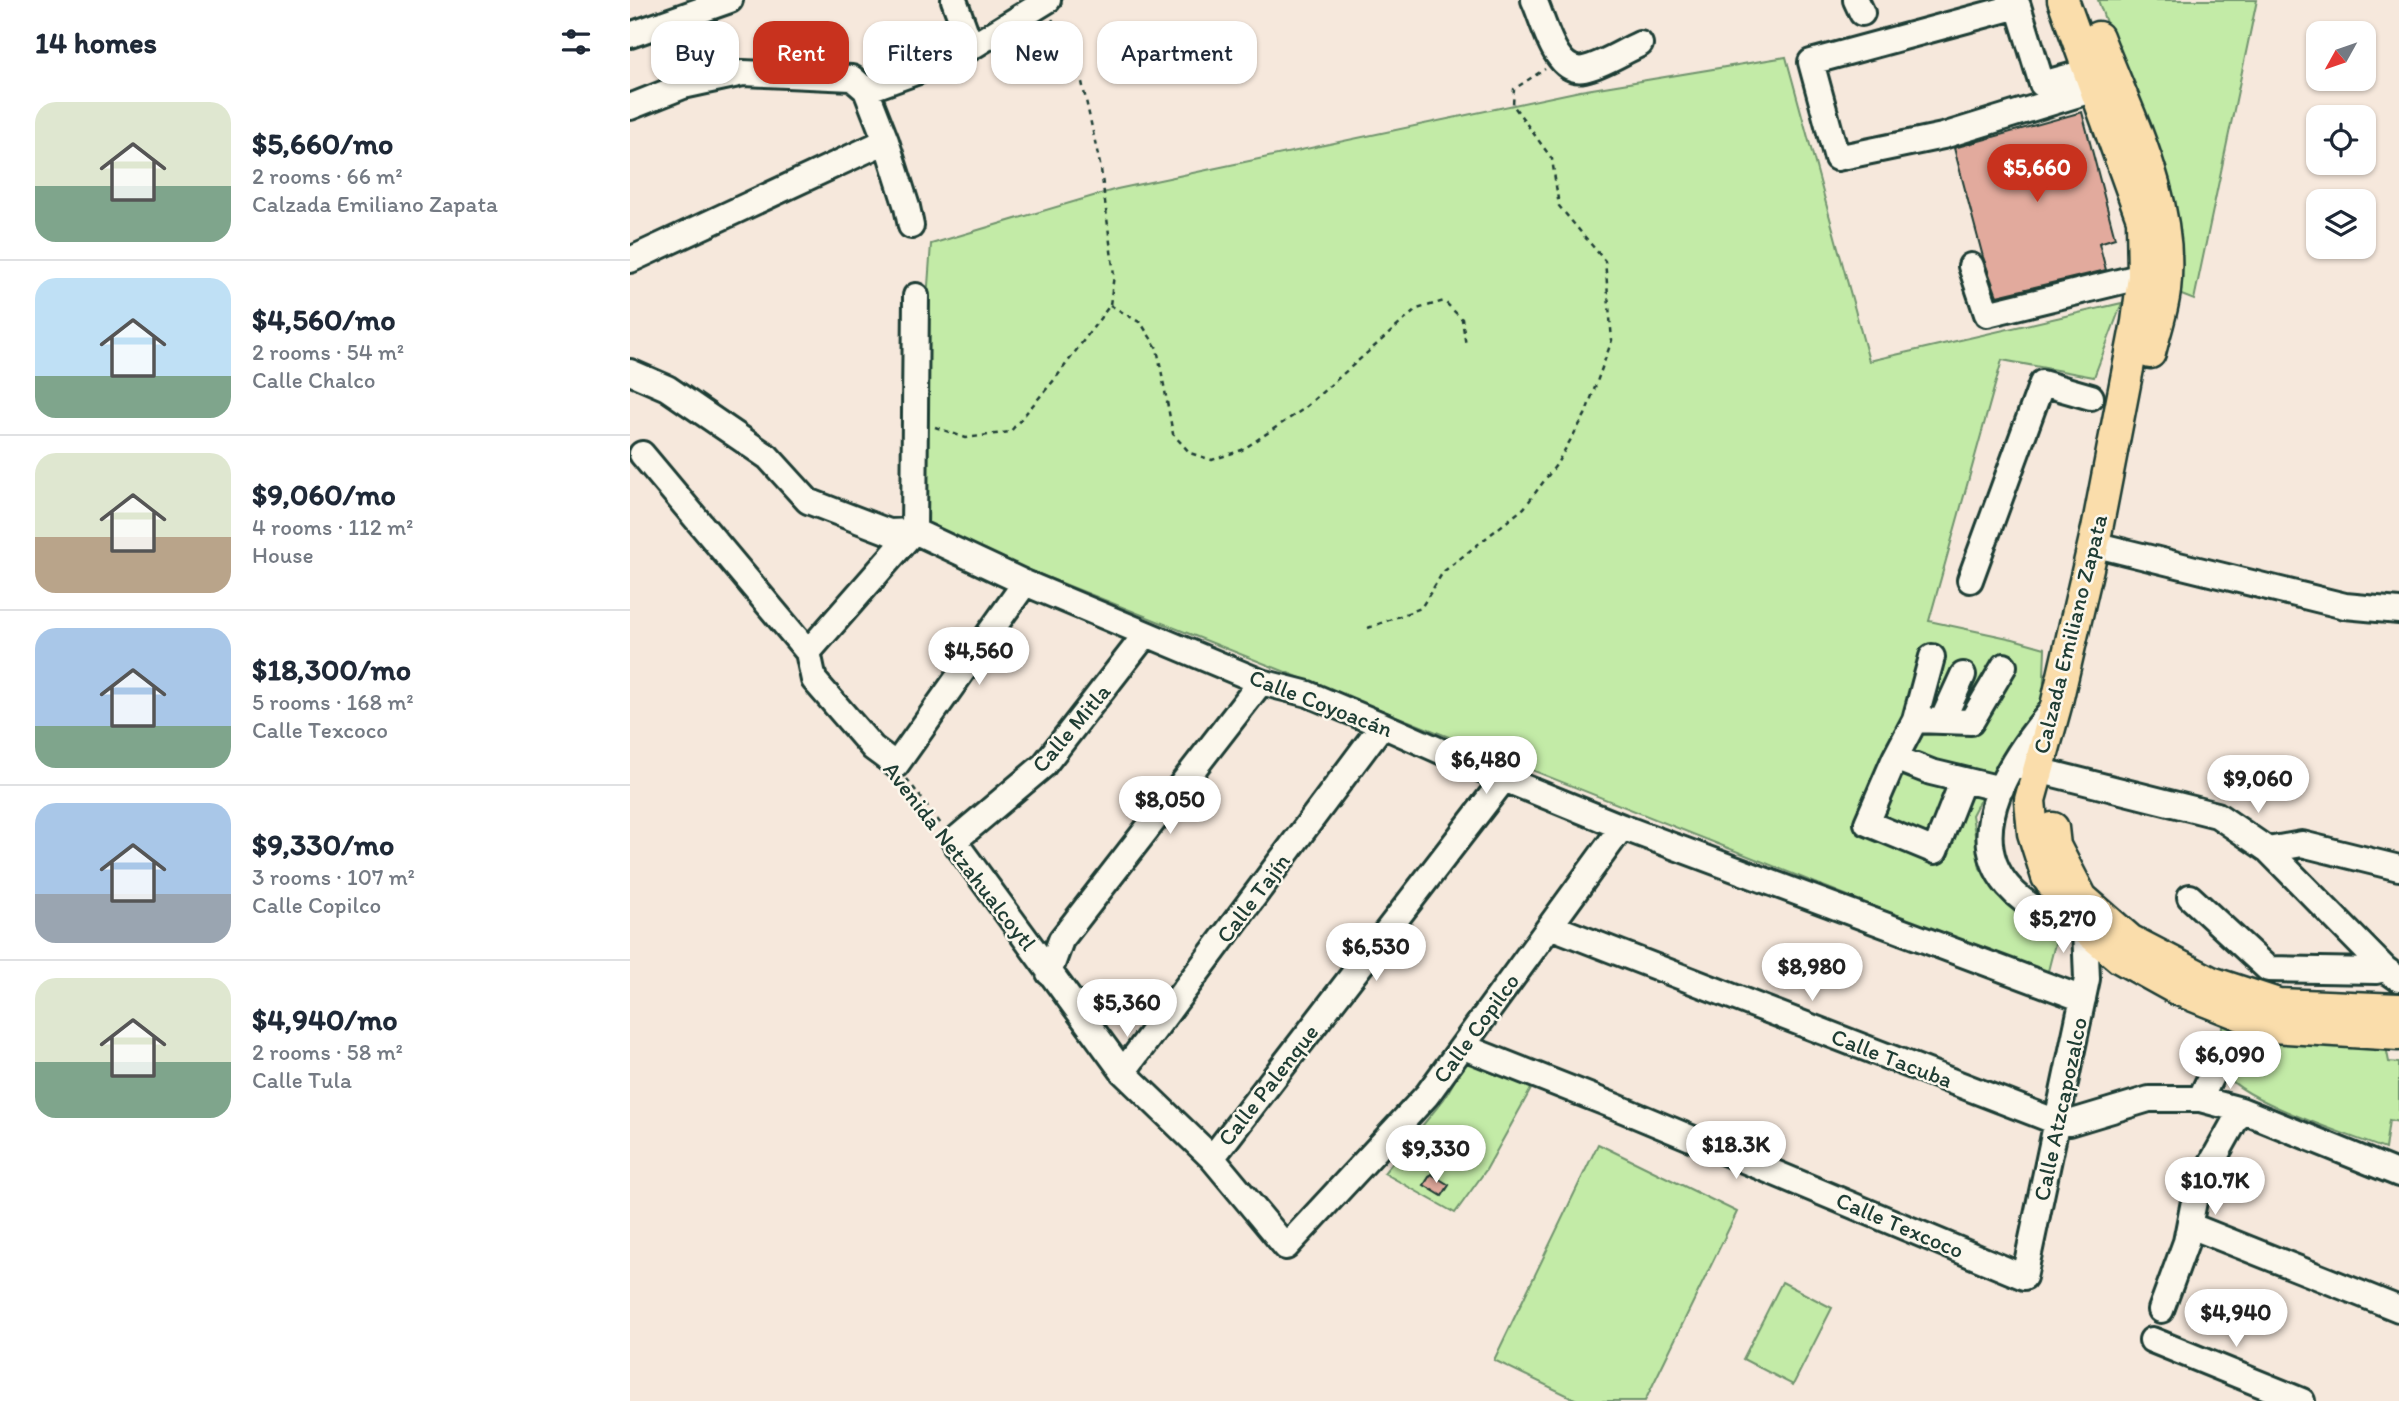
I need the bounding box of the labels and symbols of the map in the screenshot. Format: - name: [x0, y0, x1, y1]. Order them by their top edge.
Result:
- north arrow: [2306, 21, 2376, 91]
- pin: $5,660: [1980, 144, 2094, 204]
- street label: Calzada Emiliano Zapata: [2027, 511, 2113, 757]
- pin: $4,560: [922, 628, 1036, 687]
- street label: Calle Coyoacán: [1245, 663, 1397, 743]
- street label: Calle Mitla: [1026, 678, 1116, 778]
- pin: $6,480: [1429, 736, 1543, 796]
- street label: Avenida Netzahualcoytl: [877, 756, 1043, 957]
- pin: $9,060: [2201, 756, 2315, 815]
- pin: $8,050: [1113, 776, 1227, 836]
- street label: Calle Tajín: [1210, 848, 1296, 948]
- pin: $5,270: [2006, 895, 2120, 955]
- pin: $6,530: [1319, 923, 1433, 983]
- pin: $8,980: [1755, 944, 1869, 1003]
- street label: Calle Copilco: [1427, 968, 1525, 1088]
- pin: $5,360: [1070, 979, 1184, 1039]
- street label: Calle Atzcapozalco: [2027, 1015, 2093, 1203]
- street label: Calle Palenque: [1212, 1019, 1324, 1151]
- street label: Calle Tacuba: [1827, 1022, 1957, 1094]
- pin: $6,090: [2173, 1032, 2287, 1091]
- pin: $18.3K: [1679, 1122, 1793, 1181]
- pin: $9,330: [1379, 1126, 1493, 1185]
- pin: $10.7K: [2158, 1158, 2272, 1217]
- street label: Calle Texcoco: [1832, 1186, 1968, 1264]
- pin: $4,940: [2179, 1290, 2293, 1349]

